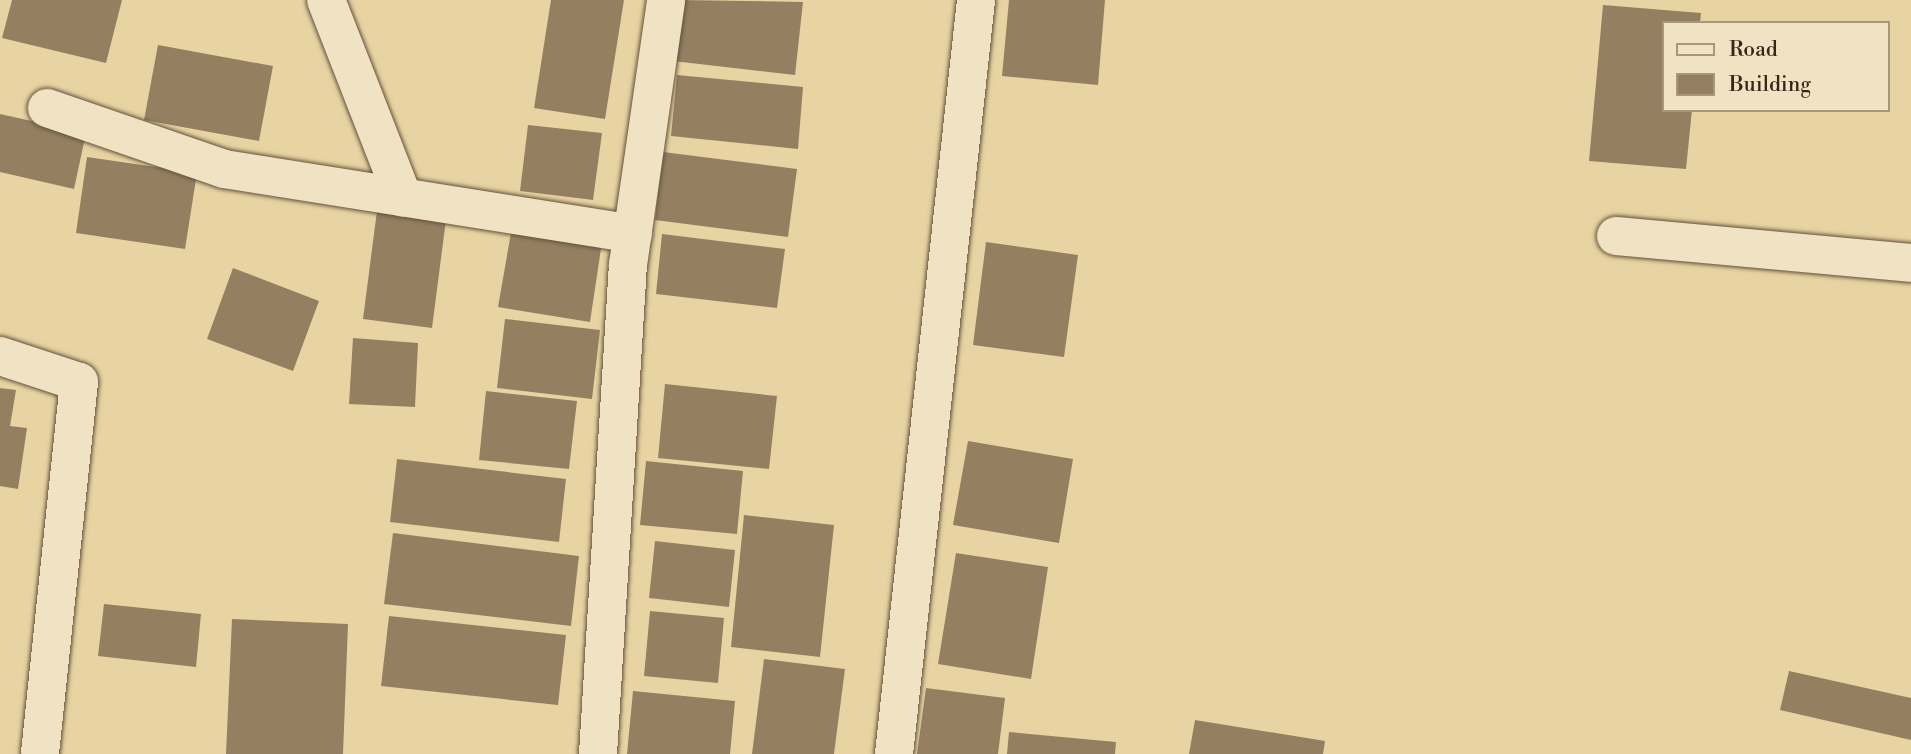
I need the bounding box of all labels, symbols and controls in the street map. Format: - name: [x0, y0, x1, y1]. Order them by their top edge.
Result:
- legend: [1662, 21, 1890, 112]
- text: Road: [1729, 37, 1778, 63]
- text: Building: [1729, 72, 1811, 98]

